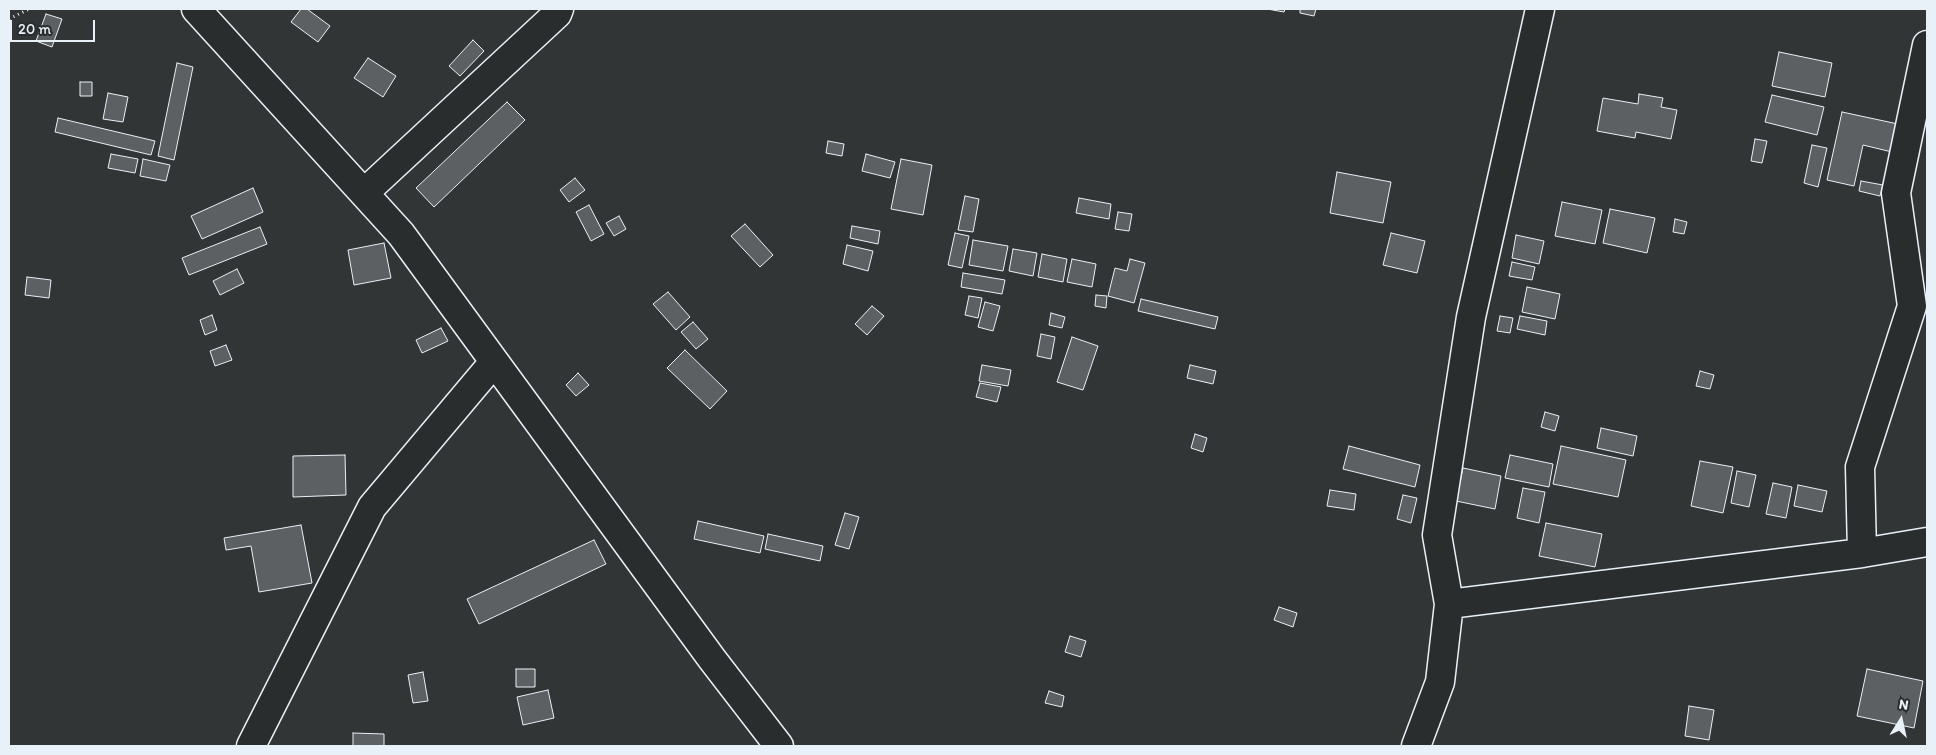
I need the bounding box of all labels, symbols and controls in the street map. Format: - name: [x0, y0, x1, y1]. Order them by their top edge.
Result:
- scale bar: [12, 10, 98, 42]
- text: 20 m: [18, 20, 51, 38]
- north arrow: [1876, 695, 1926, 745]
- text: N: [1898, 696, 1910, 714]

